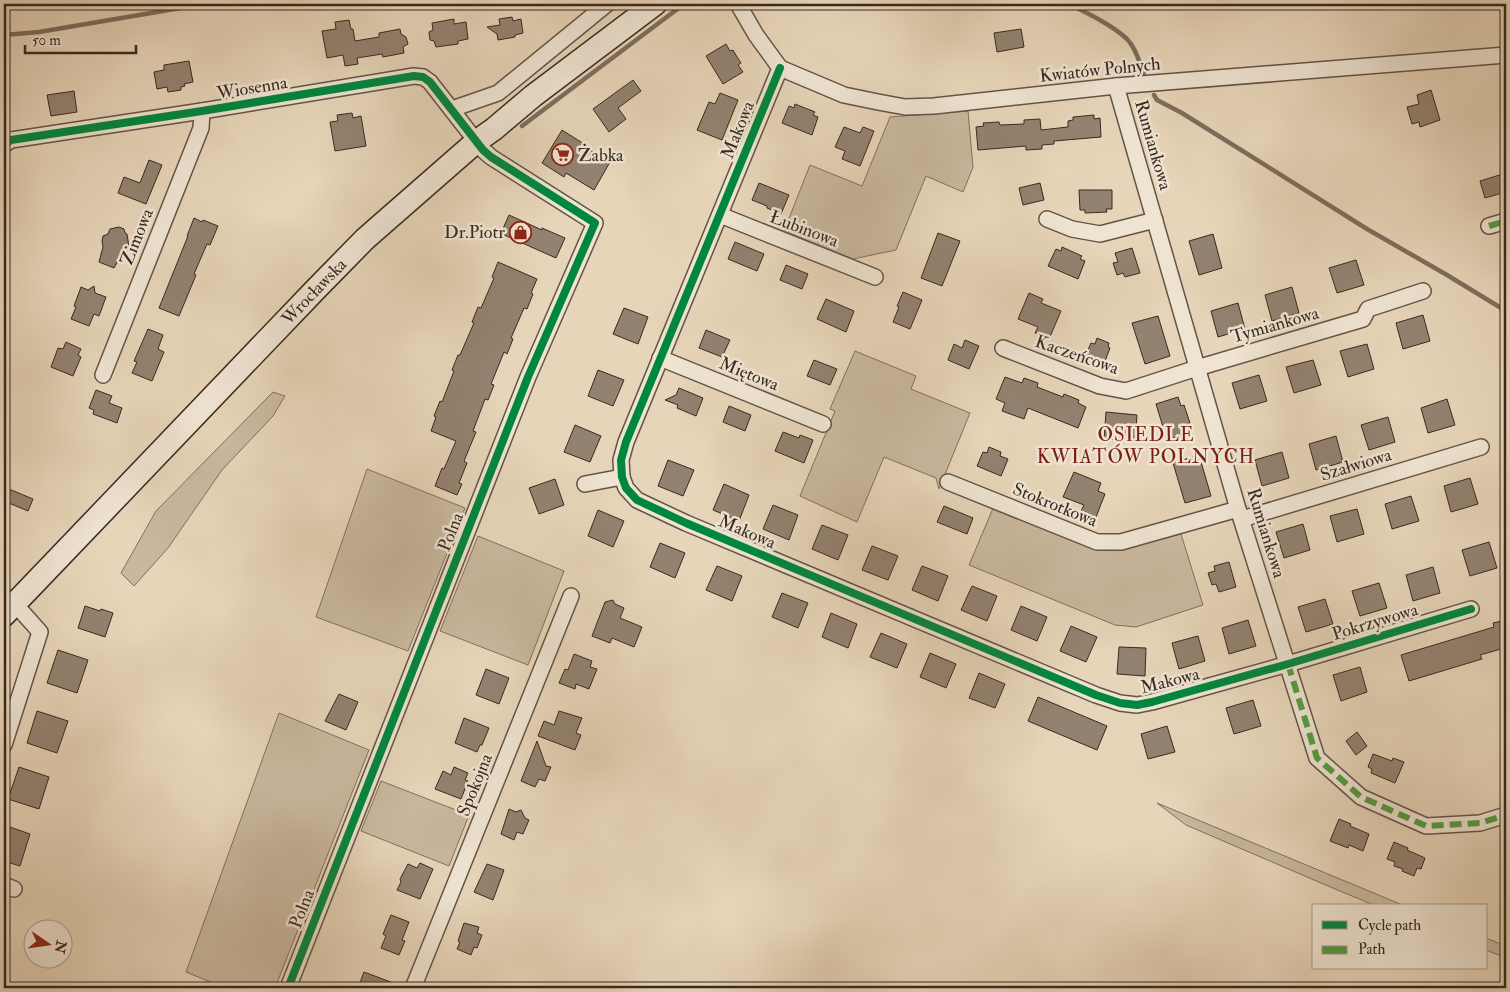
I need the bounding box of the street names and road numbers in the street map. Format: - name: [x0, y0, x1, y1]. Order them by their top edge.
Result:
- street label: Kwiatów Polnych: [1038, 52, 1162, 88]
- street label: Wiosenna: [214, 71, 290, 105]
- street label: Makowa: [716, 97, 760, 162]
- street label: Rumiankowa: [1129, 97, 1177, 193]
- street label: Zimowa: [115, 205, 159, 269]
- street label: Łubinowa: [766, 205, 842, 253]
- street label: Wrocławska: [276, 253, 352, 330]
- street label: Tymiankowa: [1228, 301, 1322, 348]
- street label: Kaczeńcowa: [1032, 330, 1122, 380]
- street label: Miętowa: [716, 352, 783, 397]
- street label: Szałwiowa: [1318, 443, 1395, 487]
- street label: Stokrotkowa: [1009, 478, 1101, 533]
- street label: Rumiankowa: [1241, 485, 1291, 581]
- street label: Polna: [433, 509, 469, 555]
- street label: Makowa: [715, 510, 780, 555]
- street label: Pokrzywowa: [1329, 598, 1421, 646]
- street label: Makowa: [1138, 662, 1202, 699]
- street label: Spokojna: [452, 750, 498, 820]
- street label: Polna: [284, 886, 320, 932]

